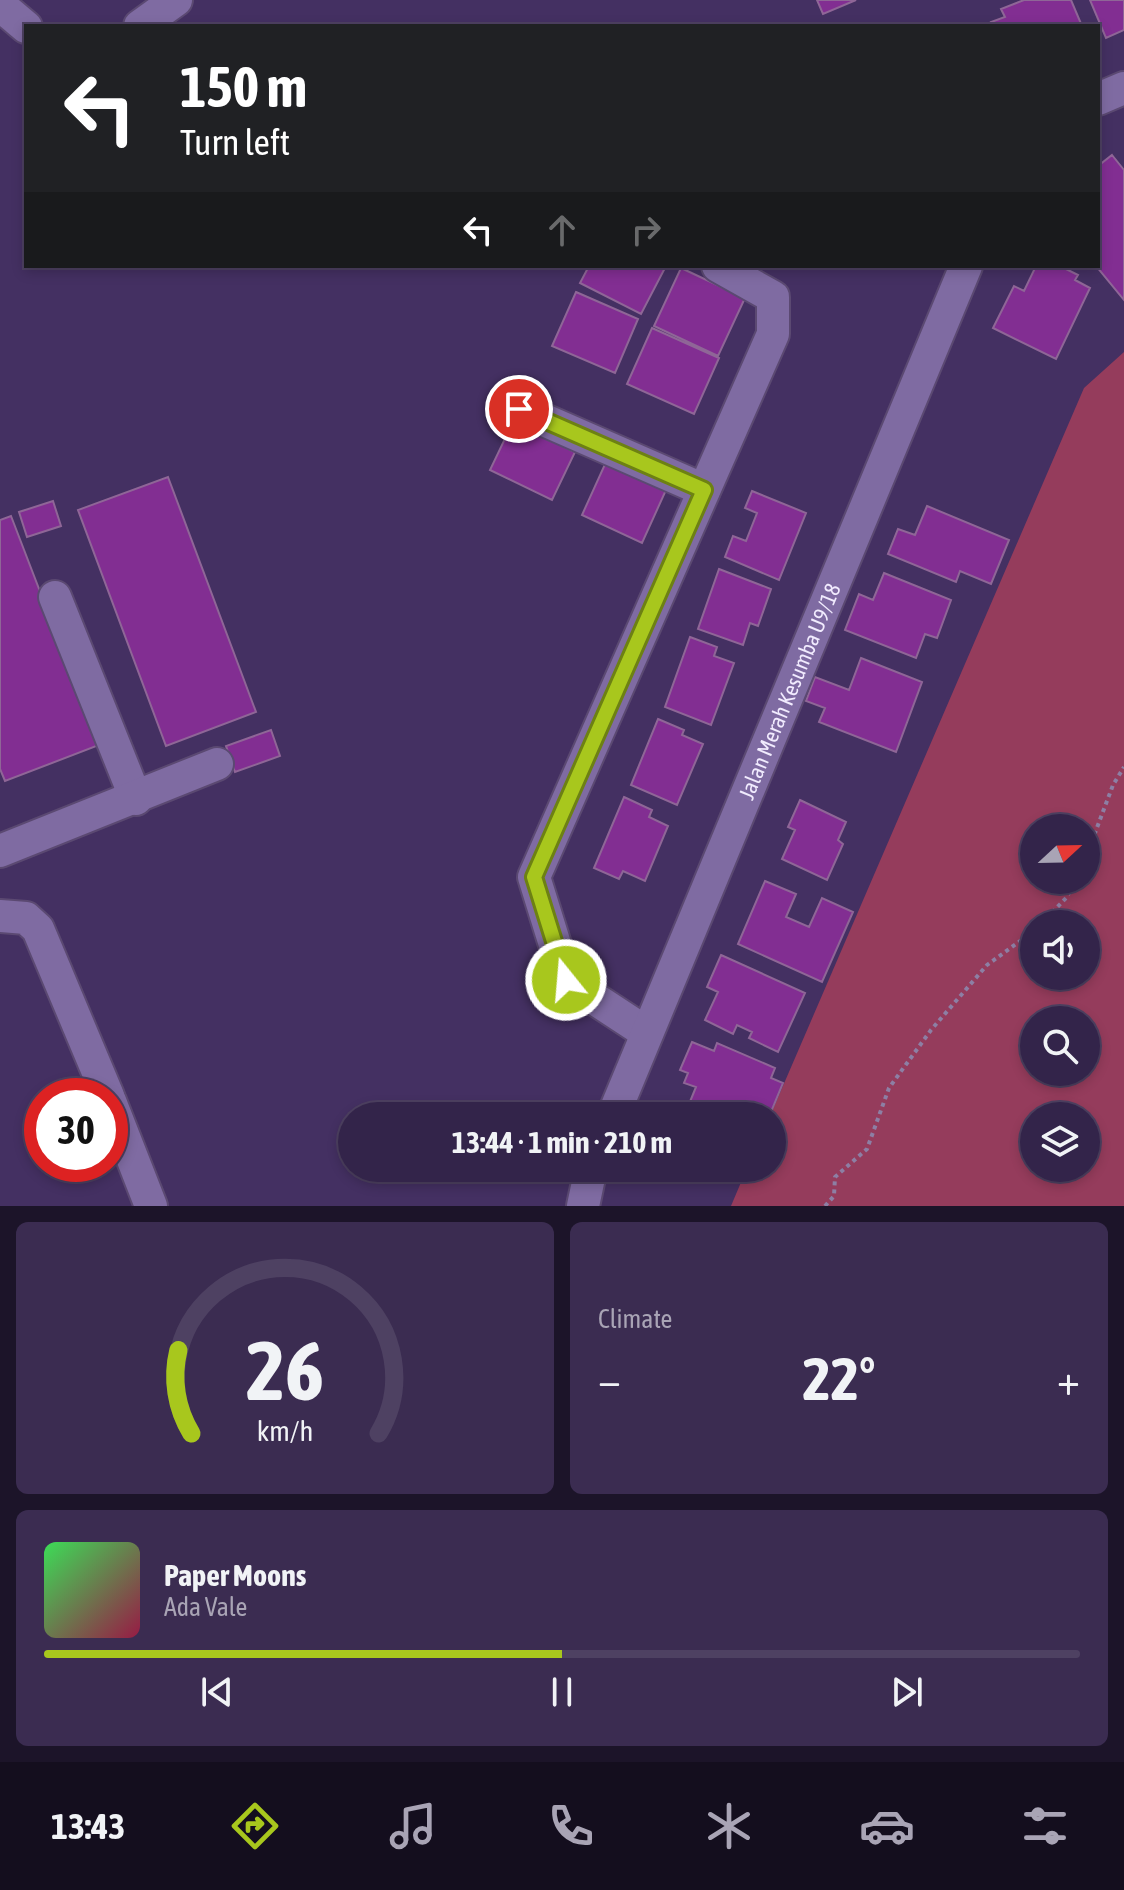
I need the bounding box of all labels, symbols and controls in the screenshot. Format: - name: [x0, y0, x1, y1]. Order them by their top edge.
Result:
- text: 150 m: [180, 55, 307, 119]
- icon: left: [48, 56, 152, 160]
- text: Turn left: [180, 121, 290, 163]
- icon: left: [456, 208, 500, 252]
- icon: ahead: [540, 208, 584, 252]
- icon: right: [624, 208, 668, 252]
- pin: [485, 375, 553, 443]
- icon: arrive: [497, 387, 541, 431]
- street label: Jalan Merah Kesumba U9/18: [733, 579, 846, 803]
- north arrow: [1020, 814, 1100, 894]
- map controls: [1020, 814, 1100, 1182]
- button: sound: [1020, 910, 1100, 990]
- position arrow: [524, 938, 608, 1022]
- button: search: [1020, 1006, 1100, 1086]
- speed limit sign: 30: [24, 1078, 128, 1182]
- button: layers: [1020, 1102, 1100, 1182]
- text: 13:44 · 1 min · 210 m: [452, 1125, 672, 1159]
- text: Climate: [598, 1304, 672, 1334]
- text: 26: [246, 1322, 324, 1418]
- text: 22°: [803, 1344, 875, 1413]
- text: −: [598, 1354, 621, 1404]
- text: +: [1057, 1354, 1080, 1404]
- text: km/h: [257, 1414, 313, 1447]
- text: Paper Moons: [164, 1558, 306, 1592]
- text: Ada Vale: [164, 1592, 247, 1622]
- icon: previous: [195, 1670, 239, 1714]
- icon: pause: [540, 1670, 584, 1714]
- icon: next: [885, 1670, 929, 1714]
- icon: directions: [227, 1798, 283, 1854]
- icon: music: [385, 1798, 441, 1854]
- icon: phone: [543, 1798, 599, 1854]
- icon: climate: [701, 1798, 757, 1854]
- icon: car: [859, 1798, 915, 1854]
- icon: filters: [1017, 1798, 1073, 1854]
- text: 13:43: [51, 1805, 125, 1847]

